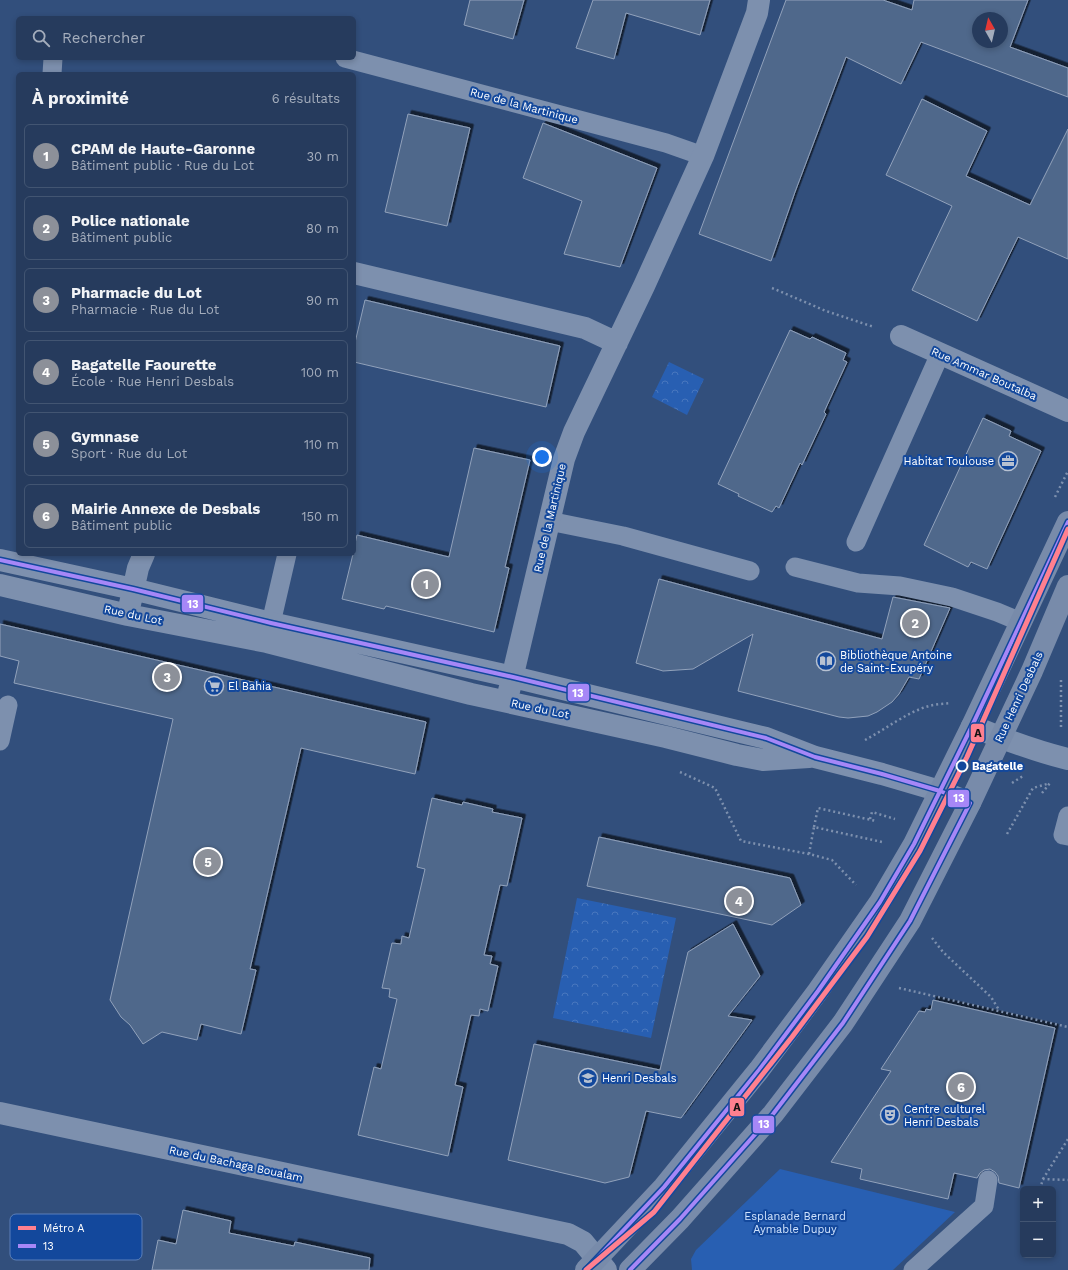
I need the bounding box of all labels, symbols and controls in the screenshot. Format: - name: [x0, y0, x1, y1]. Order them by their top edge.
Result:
- north arrow: [972, 12, 1008, 48]
- search box: [16, 16, 356, 60]
- icon: search: [30, 27, 52, 49]
- text: Rechercher: [62, 29, 145, 47]
- street label: Rue de la Martinique: [469, 85, 579, 127]
- text: À proximité: [32, 88, 129, 108]
- text: 6 résultats: [272, 91, 340, 106]
- text: CPAM de Haute-Garonne: [71, 140, 255, 158]
- text: 1: [43, 149, 49, 164]
- text: 30 m: [307, 149, 339, 164]
- text: Bâtiment public · Rue du Lot: [71, 158, 254, 173]
- text: Police nationale: [71, 212, 190, 230]
- text: 2: [42, 221, 50, 236]
- text: 80 m: [306, 221, 339, 236]
- text: Bâtiment public: [71, 230, 172, 245]
- text: Pharmacie du Lot: [71, 284, 201, 302]
- text: 3: [42, 293, 50, 308]
- text: 90 m: [306, 293, 339, 308]
- text: Pharmacie · Rue du Lot: [71, 302, 219, 317]
- street label: Rue Ammar Boutalba: [929, 345, 1039, 403]
- text: Bagatelle Faourette: [71, 356, 216, 374]
- text: 4: [42, 365, 50, 380]
- text: 100 m: [301, 365, 339, 380]
- text: École · Rue Henri Desbals: [71, 374, 234, 389]
- text: Gymnase: [71, 428, 139, 446]
- text: 5: [42, 437, 50, 452]
- text: 110 m: [304, 437, 339, 452]
- text: Sport · Rue du Lot: [71, 446, 187, 461]
- your location: [532, 447, 552, 467]
- office icon: Habitat Toulouse: [997, 450, 1019, 472]
- place label: Habitat Toulouse: [904, 455, 994, 468]
- street label: Rue de la Martinique: [531, 462, 569, 574]
- text: Mairie Annexe de Desbals: [71, 500, 260, 518]
- text: 6: [42, 509, 50, 524]
- text: 150 m: [301, 509, 339, 524]
- text: Bâtiment public: [71, 518, 172, 533]
- pin: 1: [413, 569, 439, 599]
- line badge: 13: [181, 594, 204, 613]
- text: 13: [187, 598, 199, 611]
- street label: Rue du Lot: [103, 603, 164, 628]
- pin: 2: [902, 608, 928, 638]
- place label: Bibliothèque Antoine de Saint-Exupéry: [840, 649, 952, 675]
- street label: Rue Henri Desbals: [992, 649, 1046, 744]
- library icon: Bibliothèque Antoine de Saint-Exupéry: [815, 650, 837, 672]
- pin: 3: [154, 662, 180, 692]
- supermarket icon: El Bahia: [203, 675, 225, 697]
- place label: El Bahia: [228, 680, 271, 693]
- line badge: 13: [567, 683, 590, 702]
- text: 13: [572, 687, 584, 700]
- street label: Rue du Lot: [510, 697, 571, 722]
- line badge: A: [970, 723, 985, 743]
- text: A: [974, 727, 982, 740]
- marker: Bagatelle: [955, 759, 969, 773]
- place label: Bagatelle: [972, 760, 1023, 773]
- line badge: 13: [947, 789, 970, 808]
- text: 13: [953, 792, 965, 805]
- pin: 5: [195, 847, 221, 877]
- pin: 4: [726, 886, 752, 916]
- school or university icon: Henri Desbals: [577, 1067, 599, 1089]
- place label: Henri Desbals: [602, 1072, 677, 1085]
- pin: 6: [948, 1072, 974, 1102]
- line badge: A: [729, 1097, 745, 1117]
- text: A: [733, 1101, 741, 1114]
- place label: Centre culturel Henri Desbals: [904, 1103, 986, 1129]
- theatre icon: Centre culturel Henri Desbals: [879, 1104, 901, 1126]
- line badge: 13: [752, 1115, 775, 1134]
- text: 13: [758, 1118, 770, 1131]
- street label: Rue du Bachaga Boualam: [168, 1143, 304, 1185]
- map controls: [1020, 1186, 1056, 1258]
- button: +: [1020, 1186, 1056, 1222]
- park label: Esplanade Bernard Aymable Dupuy: [744, 1210, 846, 1236]
- legend: [10, 1214, 142, 1260]
- text: Métro A: [43, 1222, 85, 1235]
- button: −: [1020, 1222, 1056, 1258]
- text: 13: [43, 1240, 54, 1253]

